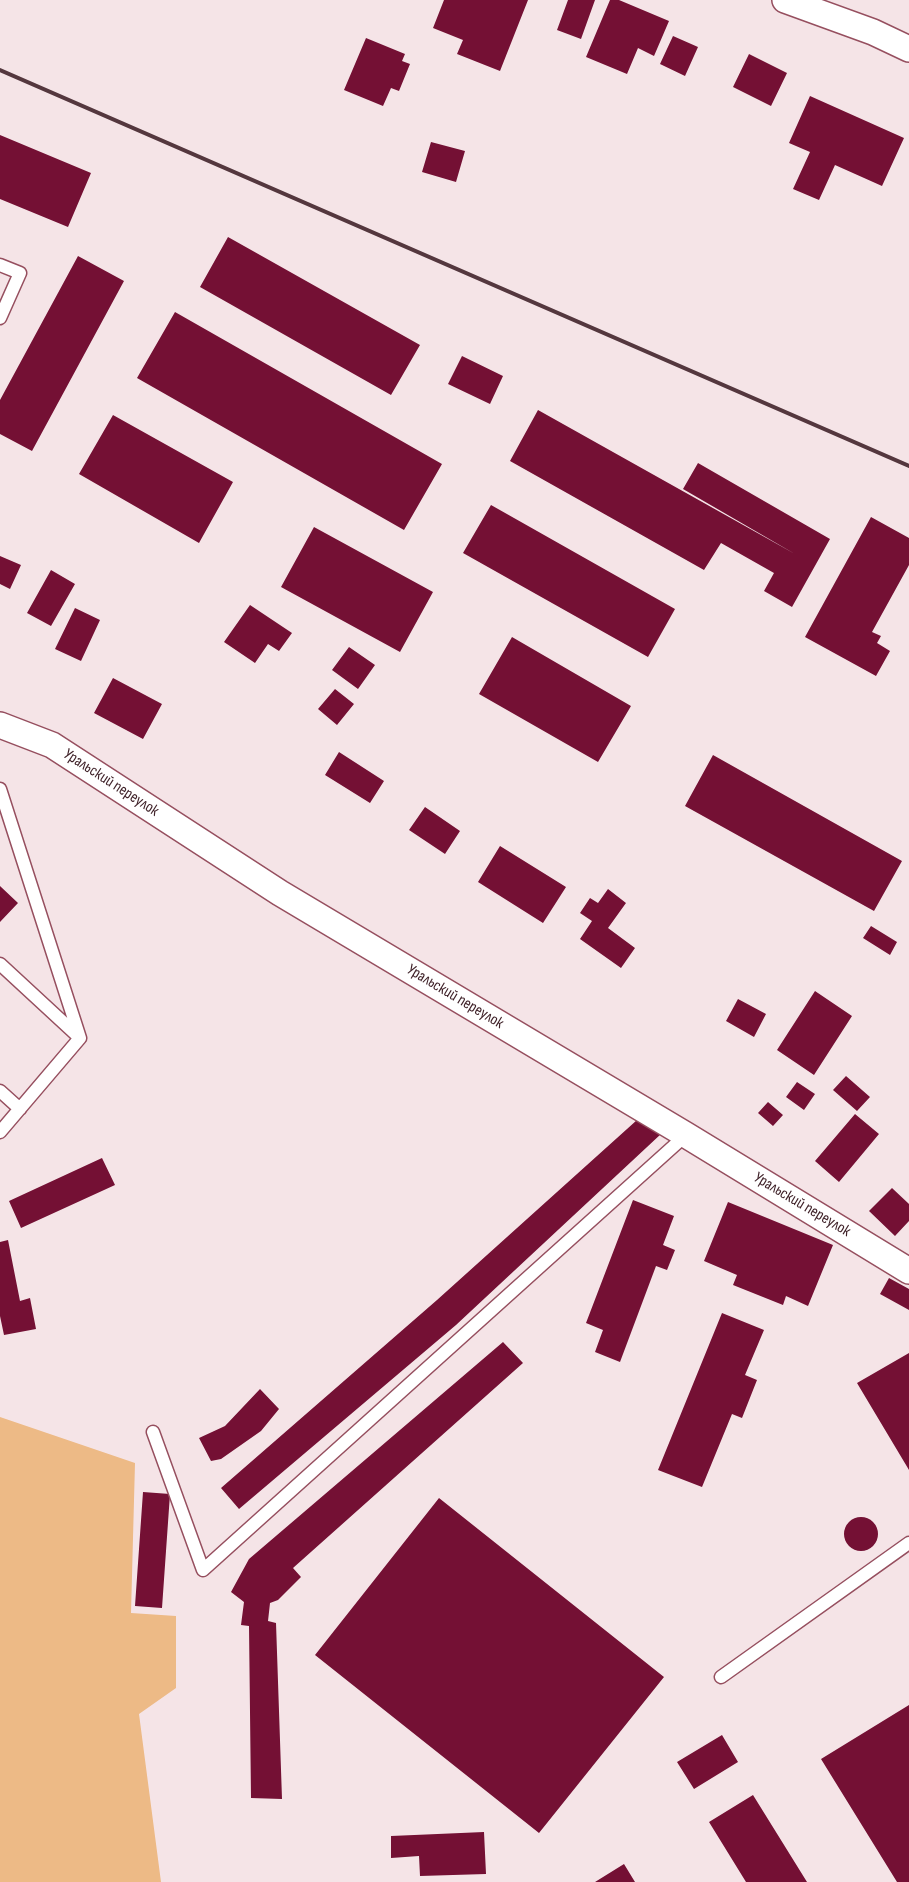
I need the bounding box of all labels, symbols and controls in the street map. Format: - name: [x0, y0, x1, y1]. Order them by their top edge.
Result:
- street label: Уральский переулок: [60, 745, 162, 821]
- street label: Уральский переулок: [403, 961, 507, 1033]
- street label: Уральский переулок: [750, 1169, 854, 1241]

